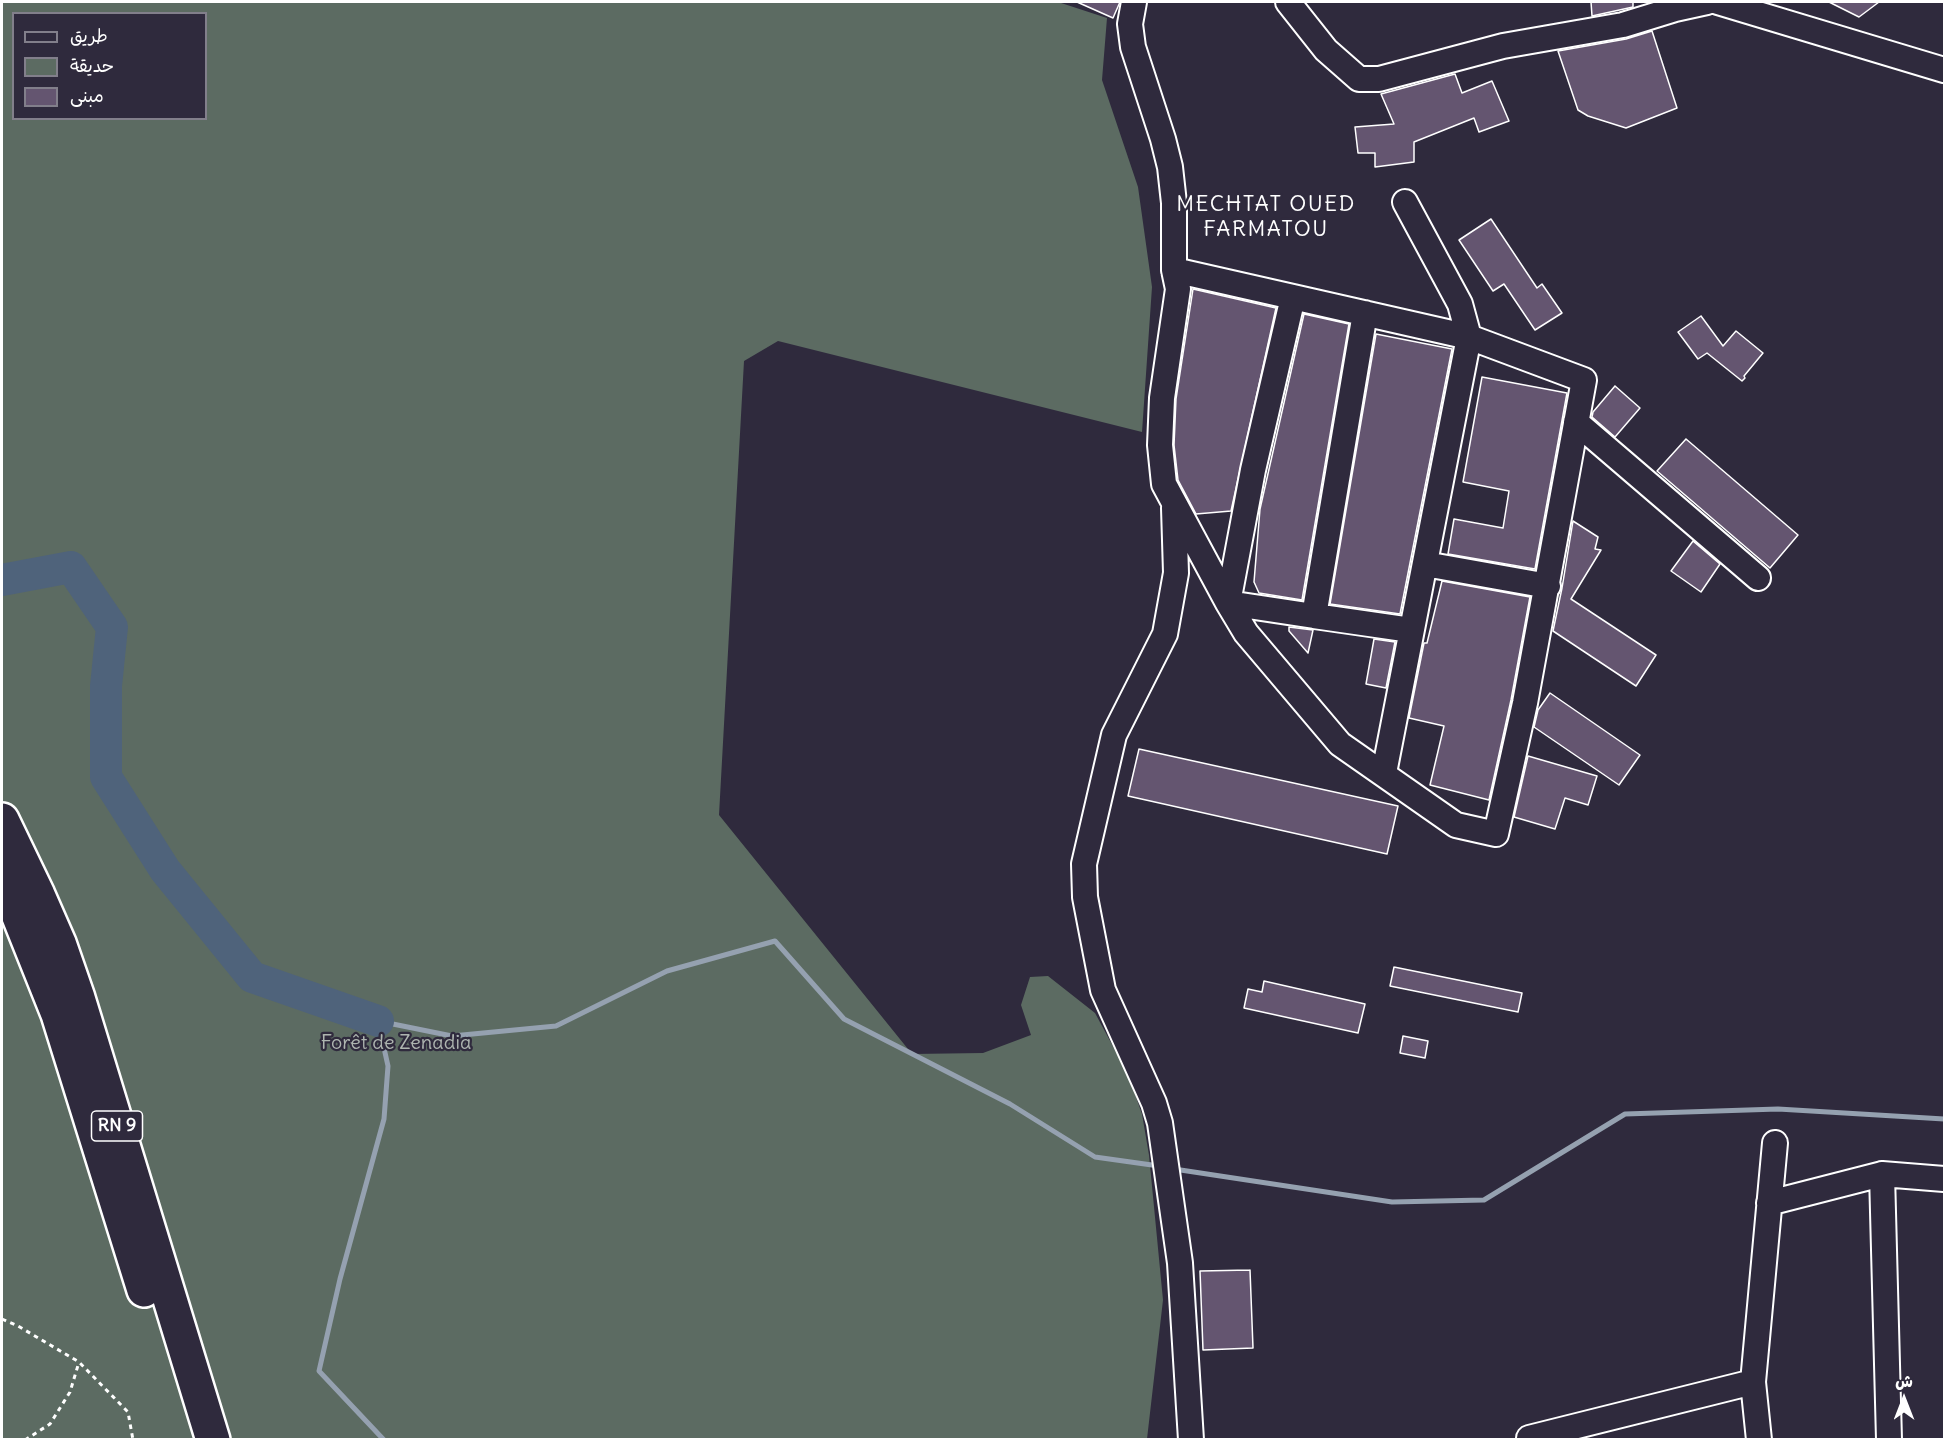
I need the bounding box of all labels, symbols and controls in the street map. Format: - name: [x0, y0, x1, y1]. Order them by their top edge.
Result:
- legend: [12, 12, 207, 120]
- text: طريق: [70, 24, 108, 47]
- text: حديقة: [70, 54, 114, 77]
- text: مبنى: [70, 84, 104, 107]
- district label: MECHTAT OUED FARMATOU: [1176, 192, 1356, 243]
- park label: Forêt de Zenadia: [321, 1031, 471, 1055]
- road number: RN 9: [92, 1111, 142, 1141]
- north arrow: [1874, 1369, 1934, 1429]
- text: ش: [1895, 1371, 1913, 1391]

